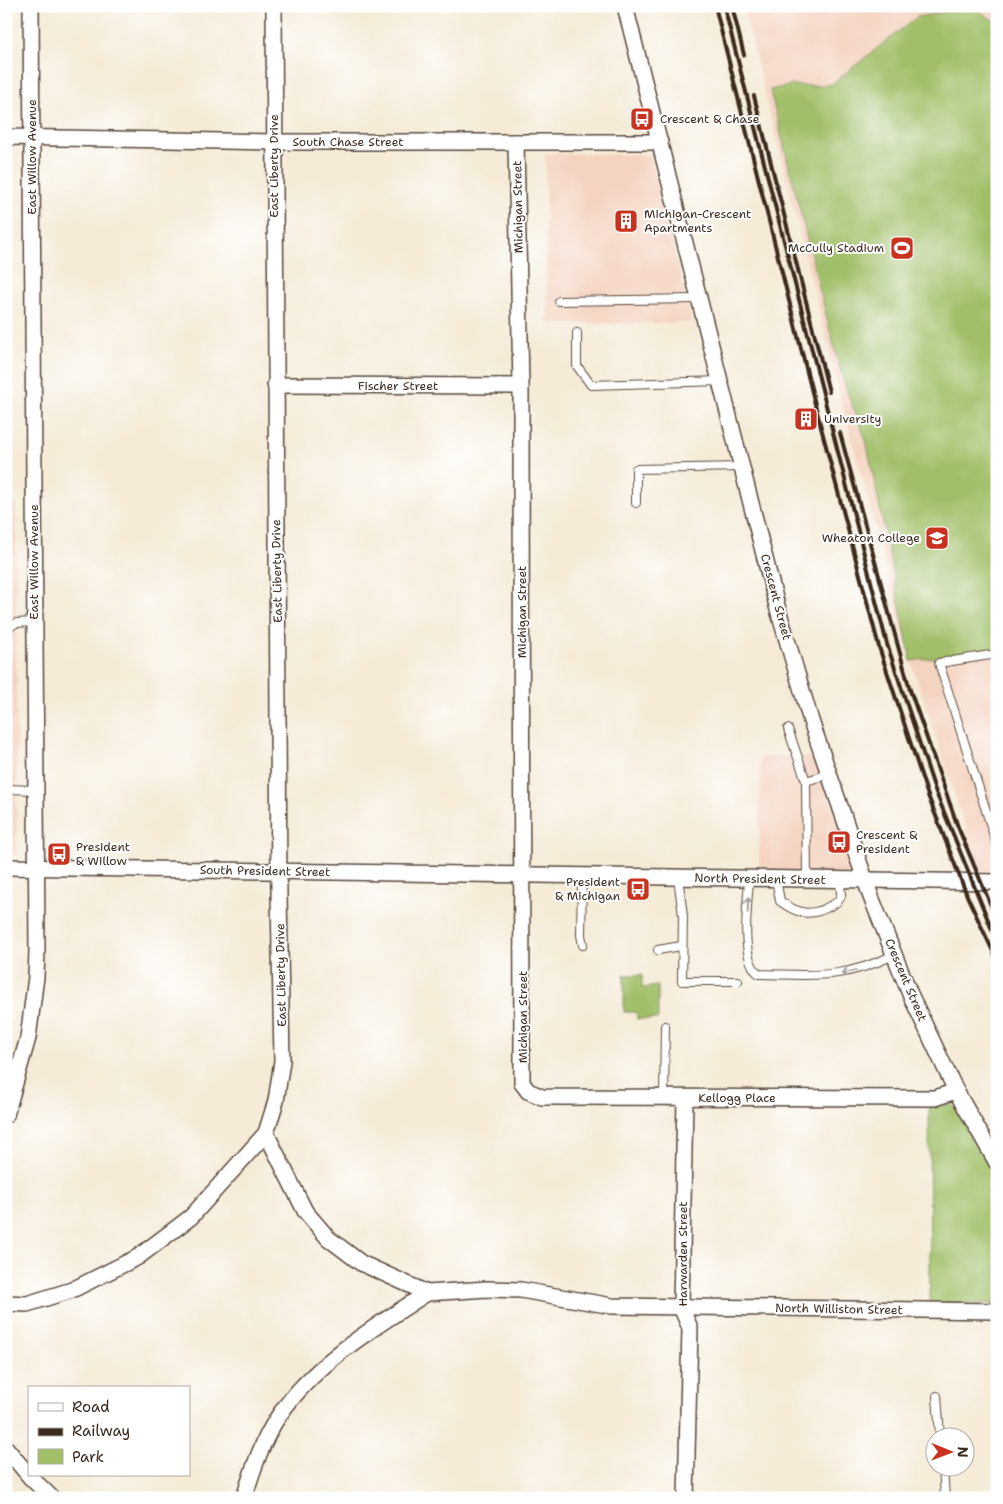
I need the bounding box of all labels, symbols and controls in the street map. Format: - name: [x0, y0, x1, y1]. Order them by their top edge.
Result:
- street label: East Willow Avenue: [24, 99, 40, 215]
- bus stop icon: Crescent & Chase: [629, 106, 655, 132]
- place label: Crescent & Chase: [660, 111, 760, 127]
- street label: East Liberty Drive: [266, 114, 282, 218]
- street label: South Chase Street: [292, 134, 404, 150]
- street label: Michigan Street: [509, 161, 527, 253]
- place label: Michigan-Crescent Apartments: [644, 206, 751, 236]
- building icon: Michigan-Crescent Apartments: [613, 208, 639, 234]
- sports icon: McCully Stadium: [889, 235, 915, 261]
- place label: McCully Stadium: [788, 240, 884, 256]
- street label: Fischer Street: [358, 378, 438, 394]
- building icon: University: [793, 406, 819, 432]
- place label: University: [824, 411, 881, 427]
- street label: East Willow Avenue: [26, 504, 42, 620]
- street label: East Liberty Drive: [268, 519, 286, 623]
- school or university icon: Wheaton College: [924, 525, 950, 551]
- place label: Wheaton College: [822, 530, 920, 546]
- street label: Crescent Street: [757, 552, 795, 642]
- street label: Michigan Street: [514, 566, 530, 658]
- place label: Crescent & President: [856, 827, 917, 857]
- bus stop icon: Crescent & President: [826, 829, 852, 855]
- place label: President & Willow: [76, 839, 130, 869]
- bus stop icon: President & Willow: [46, 841, 72, 867]
- street label: South President Street: [200, 862, 330, 880]
- street label: North President Street: [694, 870, 826, 888]
- place label: President & Michigan: [555, 874, 620, 904]
- bus stop icon: President & Michigan: [625, 876, 651, 902]
- one-way arrow: [743, 898, 752, 914]
- street label: East Liberty Drive: [272, 923, 290, 1027]
- street label: Crescent Street: [881, 936, 931, 1024]
- one-way arrow: [841, 968, 857, 977]
- street label: Michigan Street: [515, 971, 531, 1063]
- street label: Kellogg Place: [698, 1090, 776, 1106]
- street label: Harwarden Street: [675, 1201, 691, 1307]
- street label: North Williston Street: [775, 1300, 903, 1318]
- legend: [28, 1386, 190, 1476]
- text: Road: [72, 1397, 110, 1417]
- text: Railway: [72, 1421, 130, 1441]
- north arrow: [926, 1426, 976, 1476]
- text: Park: [72, 1447, 104, 1467]
- text: N: [954, 1447, 972, 1458]

